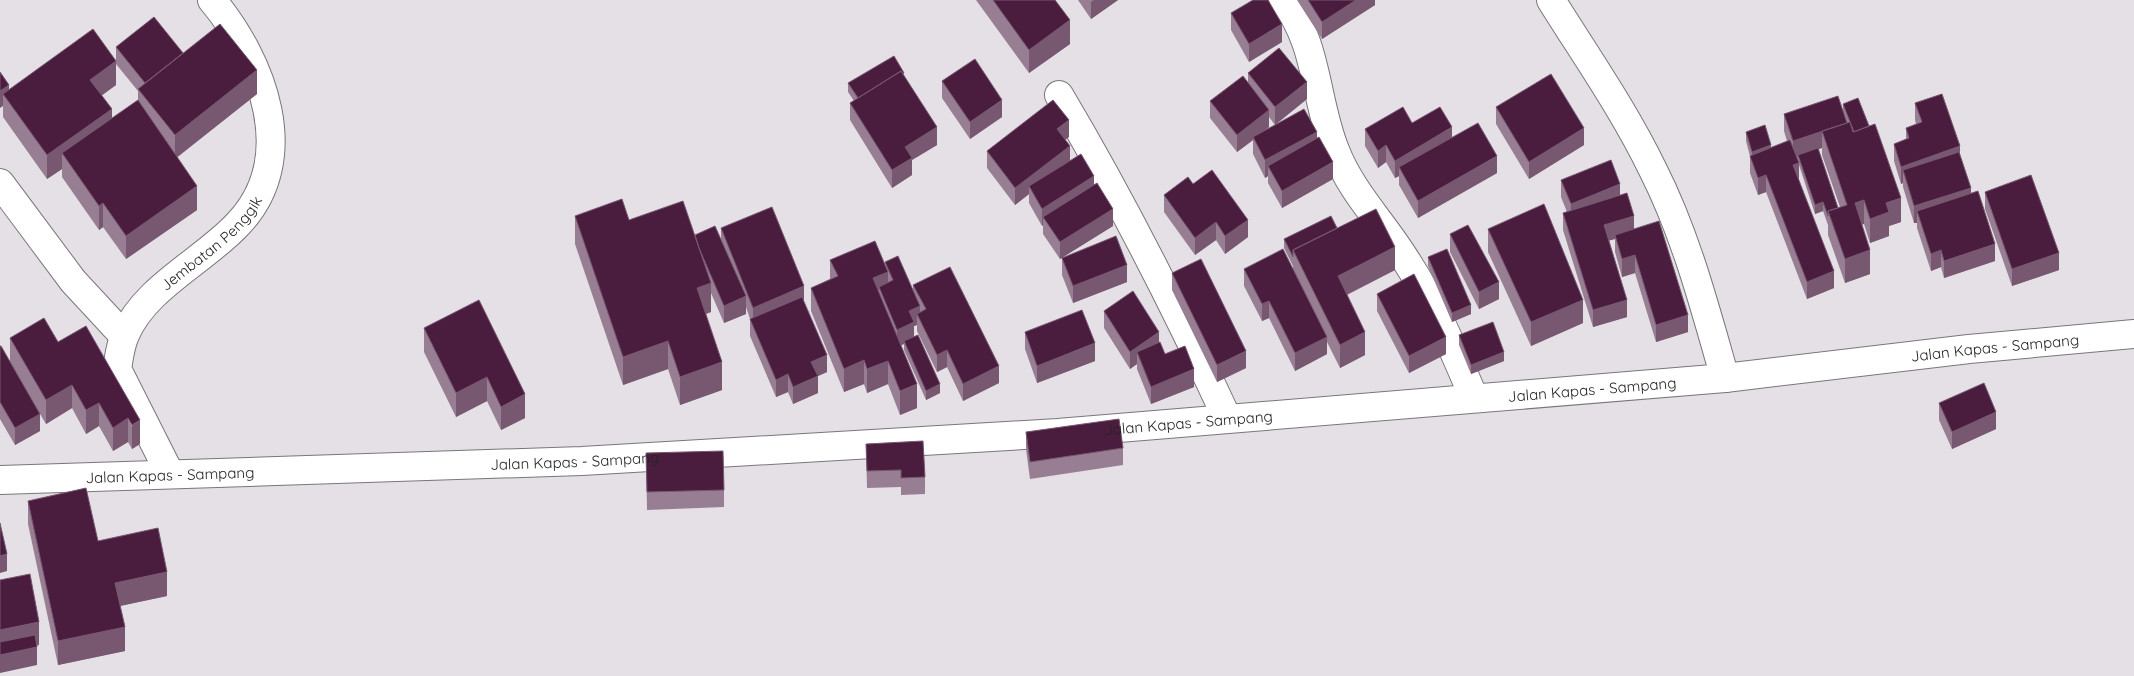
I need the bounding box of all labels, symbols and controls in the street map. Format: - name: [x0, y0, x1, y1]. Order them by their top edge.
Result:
- street label: Jembatan Penggik: [156, 192, 266, 294]
- street label: Jalan Kapas - Sampang: [1910, 330, 2080, 365]
- street label: Jalan Kapas - Sampang: [1507, 373, 1677, 405]
- street label: Jalan Kapas - Sampang: [1103, 406, 1273, 439]
- street label: Jalan Kapas - Sampang: [490, 447, 660, 473]
- street label: Jalan Kapas - Sampang: [85, 462, 255, 487]

